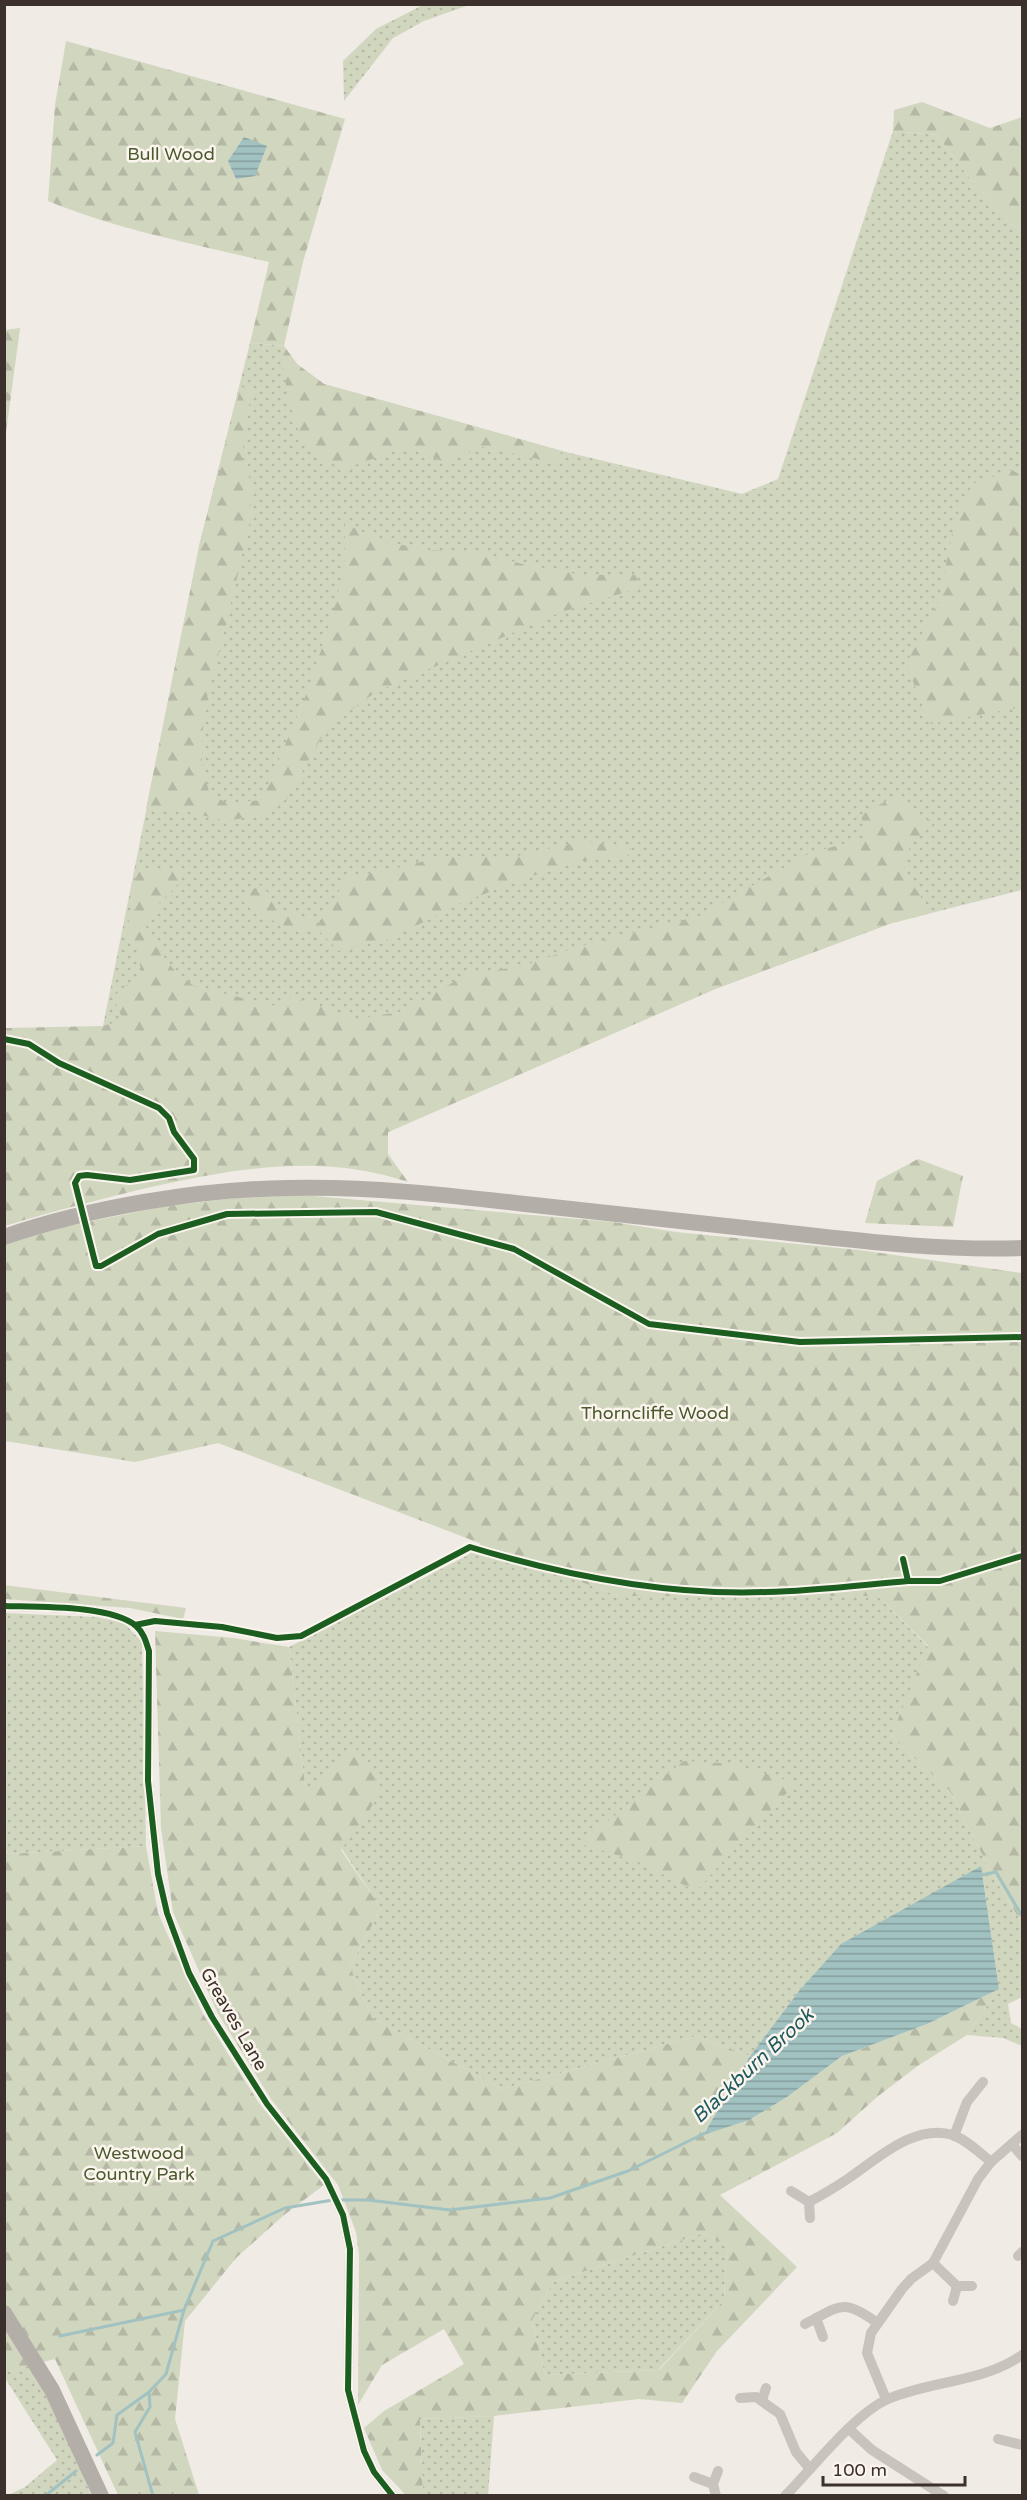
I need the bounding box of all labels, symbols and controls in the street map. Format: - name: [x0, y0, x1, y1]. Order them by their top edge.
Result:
- park label: Bull Wood: [127, 143, 215, 165]
- park label: Thorncliffe Wood: [581, 1402, 729, 1424]
- street label: Greaves Lane: [196, 1964, 272, 2074]
- water label: Blackburn Brook: [687, 2002, 820, 2129]
- park label: Westwood Country Park: [83, 2142, 195, 2185]
- scale bar: [823, 2449, 966, 2487]
- text: 100 m: [832, 2459, 887, 2481]

